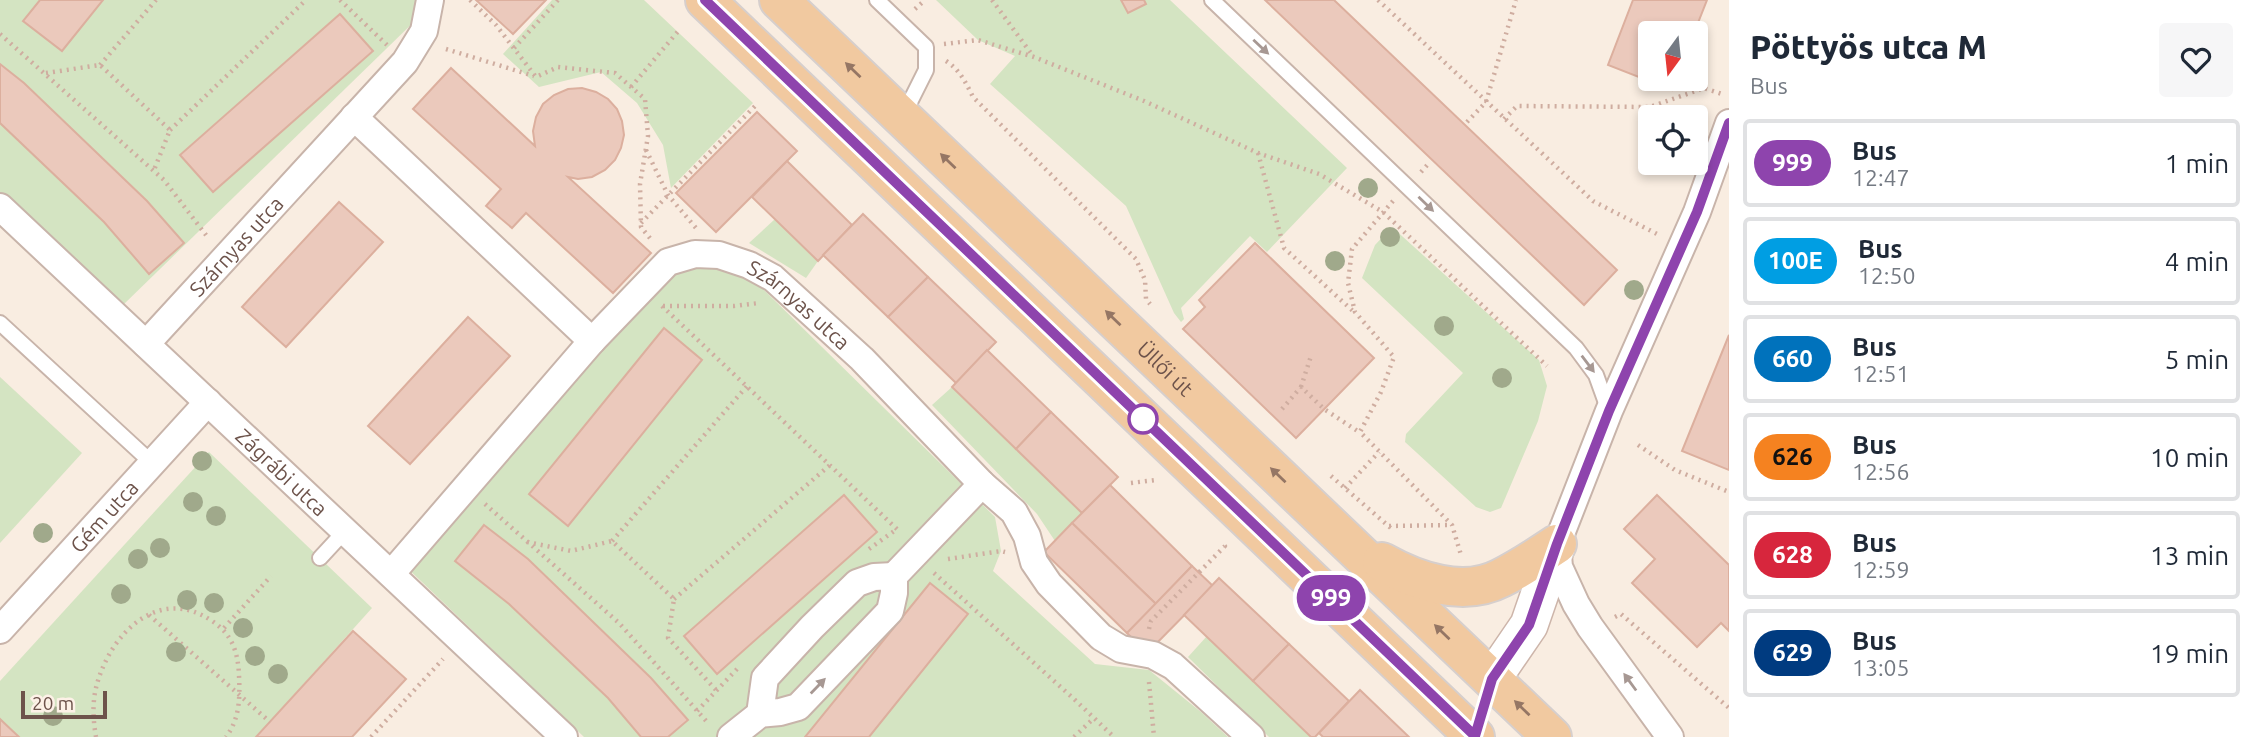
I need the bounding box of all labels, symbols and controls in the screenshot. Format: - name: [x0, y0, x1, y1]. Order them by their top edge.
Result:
- north arrow: [1638, 21, 1708, 91]
- map controls: [1638, 21, 1708, 175]
- button: heart: [2159, 23, 2233, 97]
- text: Pöttyös utca M: [1750, 28, 1987, 65]
- one-way arrow: [1252, 39, 1269, 55]
- one-way arrow: [845, 63, 862, 79]
- text: Bus: [1750, 73, 1788, 98]
- button: locate: [1638, 105, 1708, 175]
- text: Bus: [1852, 136, 1897, 165]
- text: 999: [1772, 149, 1813, 176]
- text: 1 min: [2165, 149, 2229, 178]
- one-way arrow: [940, 154, 957, 170]
- text: 12:47: [1852, 165, 1910, 190]
- street label: Szárnyas utca: [184, 191, 288, 301]
- one-way arrow: [1417, 196, 1434, 212]
- text: Bus: [1858, 234, 1903, 263]
- text: 100E: [1768, 247, 1823, 274]
- text: 4 min: [2165, 247, 2229, 276]
- street label: Szárnyas utca: [744, 255, 855, 354]
- text: 12:50: [1858, 263, 1915, 288]
- one-way arrow: [1105, 311, 1122, 327]
- text: Bus: [1852, 332, 1897, 361]
- street label: Üllői út: [1133, 336, 1198, 401]
- text: 660: [1772, 345, 1813, 372]
- text: 5 min: [2165, 345, 2229, 374]
- one-way arrow: [1580, 354, 1595, 372]
- text: 12:51: [1852, 361, 1910, 386]
- unlabelled marker: [1128, 404, 1158, 434]
- street label: Zágrábi utca: [231, 423, 333, 521]
- text: Bus: [1852, 430, 1897, 459]
- text: 626: [1772, 443, 1813, 470]
- text: 10 min: [2150, 443, 2229, 472]
- text: 12:56: [1852, 459, 1910, 484]
- one-way arrow: [1269, 467, 1287, 483]
- street label: Gém utca: [65, 475, 143, 557]
- text: Bus: [1852, 528, 1897, 557]
- text: 628: [1772, 541, 1813, 568]
- text: 13 min: [2150, 541, 2229, 570]
- text: 12:59: [1852, 557, 1910, 582]
- line badge: 999: [1291, 575, 1371, 621]
- text: 999: [1311, 584, 1351, 611]
- one-way arrow: [1434, 625, 1451, 641]
- text: Bus: [1852, 626, 1897, 655]
- text: 629: [1772, 639, 1813, 666]
- text: 19 min: [2150, 639, 2229, 668]
- text: 13:05: [1852, 655, 1910, 680]
- one-way arrow: [1623, 673, 1637, 691]
- one-way arrow: [810, 678, 826, 695]
- scale bar: [21, 688, 107, 720]
- text: 20 m: [32, 692, 74, 714]
- one-way arrow: [1513, 700, 1530, 717]

